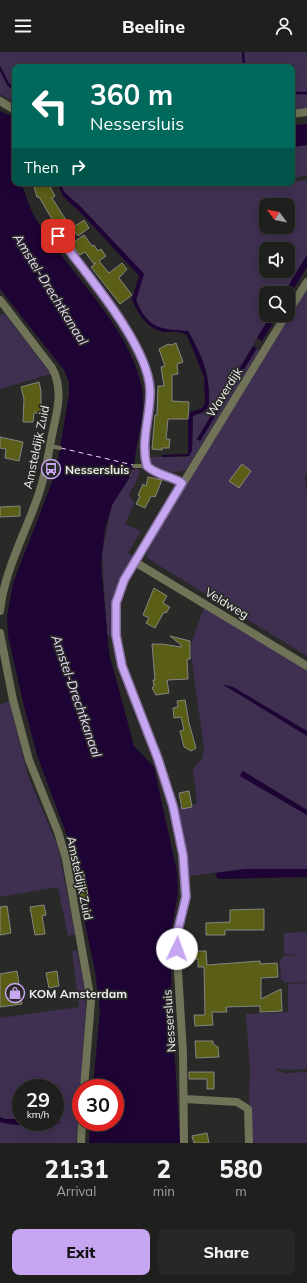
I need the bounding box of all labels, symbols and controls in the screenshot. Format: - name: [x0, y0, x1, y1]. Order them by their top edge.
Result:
- icon: menu: [12, 15, 34, 37]
- text: Beeline: [122, 15, 185, 38]
- icon: person: [273, 15, 295, 37]
- text: 360 m: [90, 77, 173, 112]
- icon: left: [24, 80, 76, 132]
- text: Nessersluis: [90, 112, 184, 135]
- icon: right: [67, 156, 89, 178]
- text: Then: [24, 158, 59, 177]
- north arrow: [259, 198, 295, 234]
- map controls: [259, 198, 295, 322]
- pin: [41, 219, 75, 253]
- icon: arrive: [47, 225, 69, 247]
- water label: Amstel-Drechtkanaal: [10, 229, 92, 348]
- button: sound: [259, 242, 295, 278]
- button: search: [259, 286, 295, 322]
- street label: Waverdijk: [203, 364, 246, 420]
- street label: Amsteldijk Zuid: [20, 404, 52, 490]
- bus stop icon: Nessersluis: [40, 458, 62, 480]
- place label: Nessersluis: [65, 462, 129, 477]
- street label: Veldweg: [202, 584, 252, 622]
- water label: Amstel-Drechtkanaal: [48, 632, 106, 760]
- street label: Amsteldijk Zuid: [64, 835, 96, 921]
- position arrow: [156, 928, 198, 970]
- shop icon: KOM Amsterdam: [4, 982, 26, 1004]
- place label: KOM Amsterdam: [29, 986, 127, 1001]
- street label: Nessersluis: [159, 989, 179, 1053]
- speed limit sign: 30: [72, 1079, 124, 1131]
- text: 29: [26, 1087, 50, 1112]
- text: km/h: [27, 1108, 49, 1121]
- text: 21:31: [44, 1154, 108, 1184]
- text: 2: [157, 1154, 171, 1184]
- text: 580: [219, 1154, 263, 1184]
- text: Arrival: [56, 1183, 96, 1199]
- text: min: [153, 1183, 175, 1199]
- text: m: [235, 1183, 247, 1199]
- button: Exit: [12, 1229, 150, 1275]
- button: Share: [158, 1229, 295, 1275]

